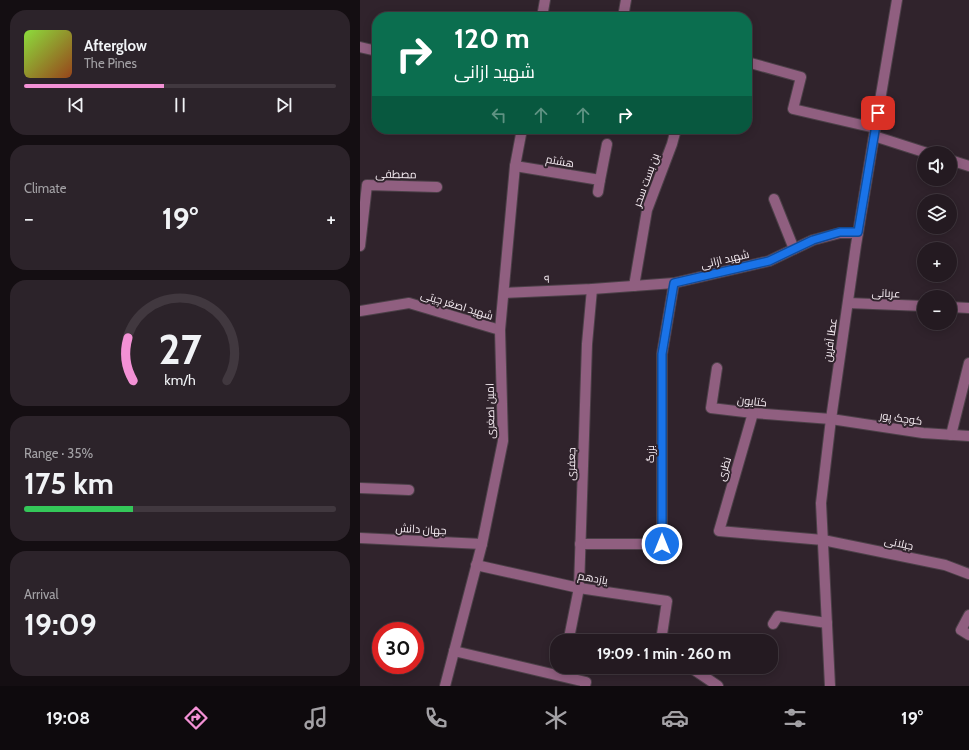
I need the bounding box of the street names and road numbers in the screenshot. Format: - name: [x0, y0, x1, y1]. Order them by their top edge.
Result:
- street label: بن بست سحر: [630, 151, 662, 210]
- street label: هشتم: [544, 152, 575, 171]
- street label: مصطفی: [375, 167, 417, 181]
- street label: شهید ازانی: [699, 247, 751, 271]
- street label: ۹: [544, 272, 550, 286]
- street label: عربانی: [871, 286, 901, 300]
- street label: شهید اصغر چیتی: [419, 287, 495, 323]
- street label: عطا آفرین: [820, 317, 840, 363]
- street label: امین اصغری: [483, 383, 497, 439]
- street label: کتایون: [736, 392, 768, 410]
- street label: کوچک پور: [878, 408, 923, 428]
- street label: بزرگ: [643, 445, 657, 463]
- street label: جعفری: [563, 447, 579, 481]
- street label: نظری: [714, 455, 734, 483]
- street label: جهان دانش: [395, 521, 447, 537]
- street label: جیلانی: [883, 533, 915, 553]
- street label: یازدهم: [577, 568, 609, 589]

